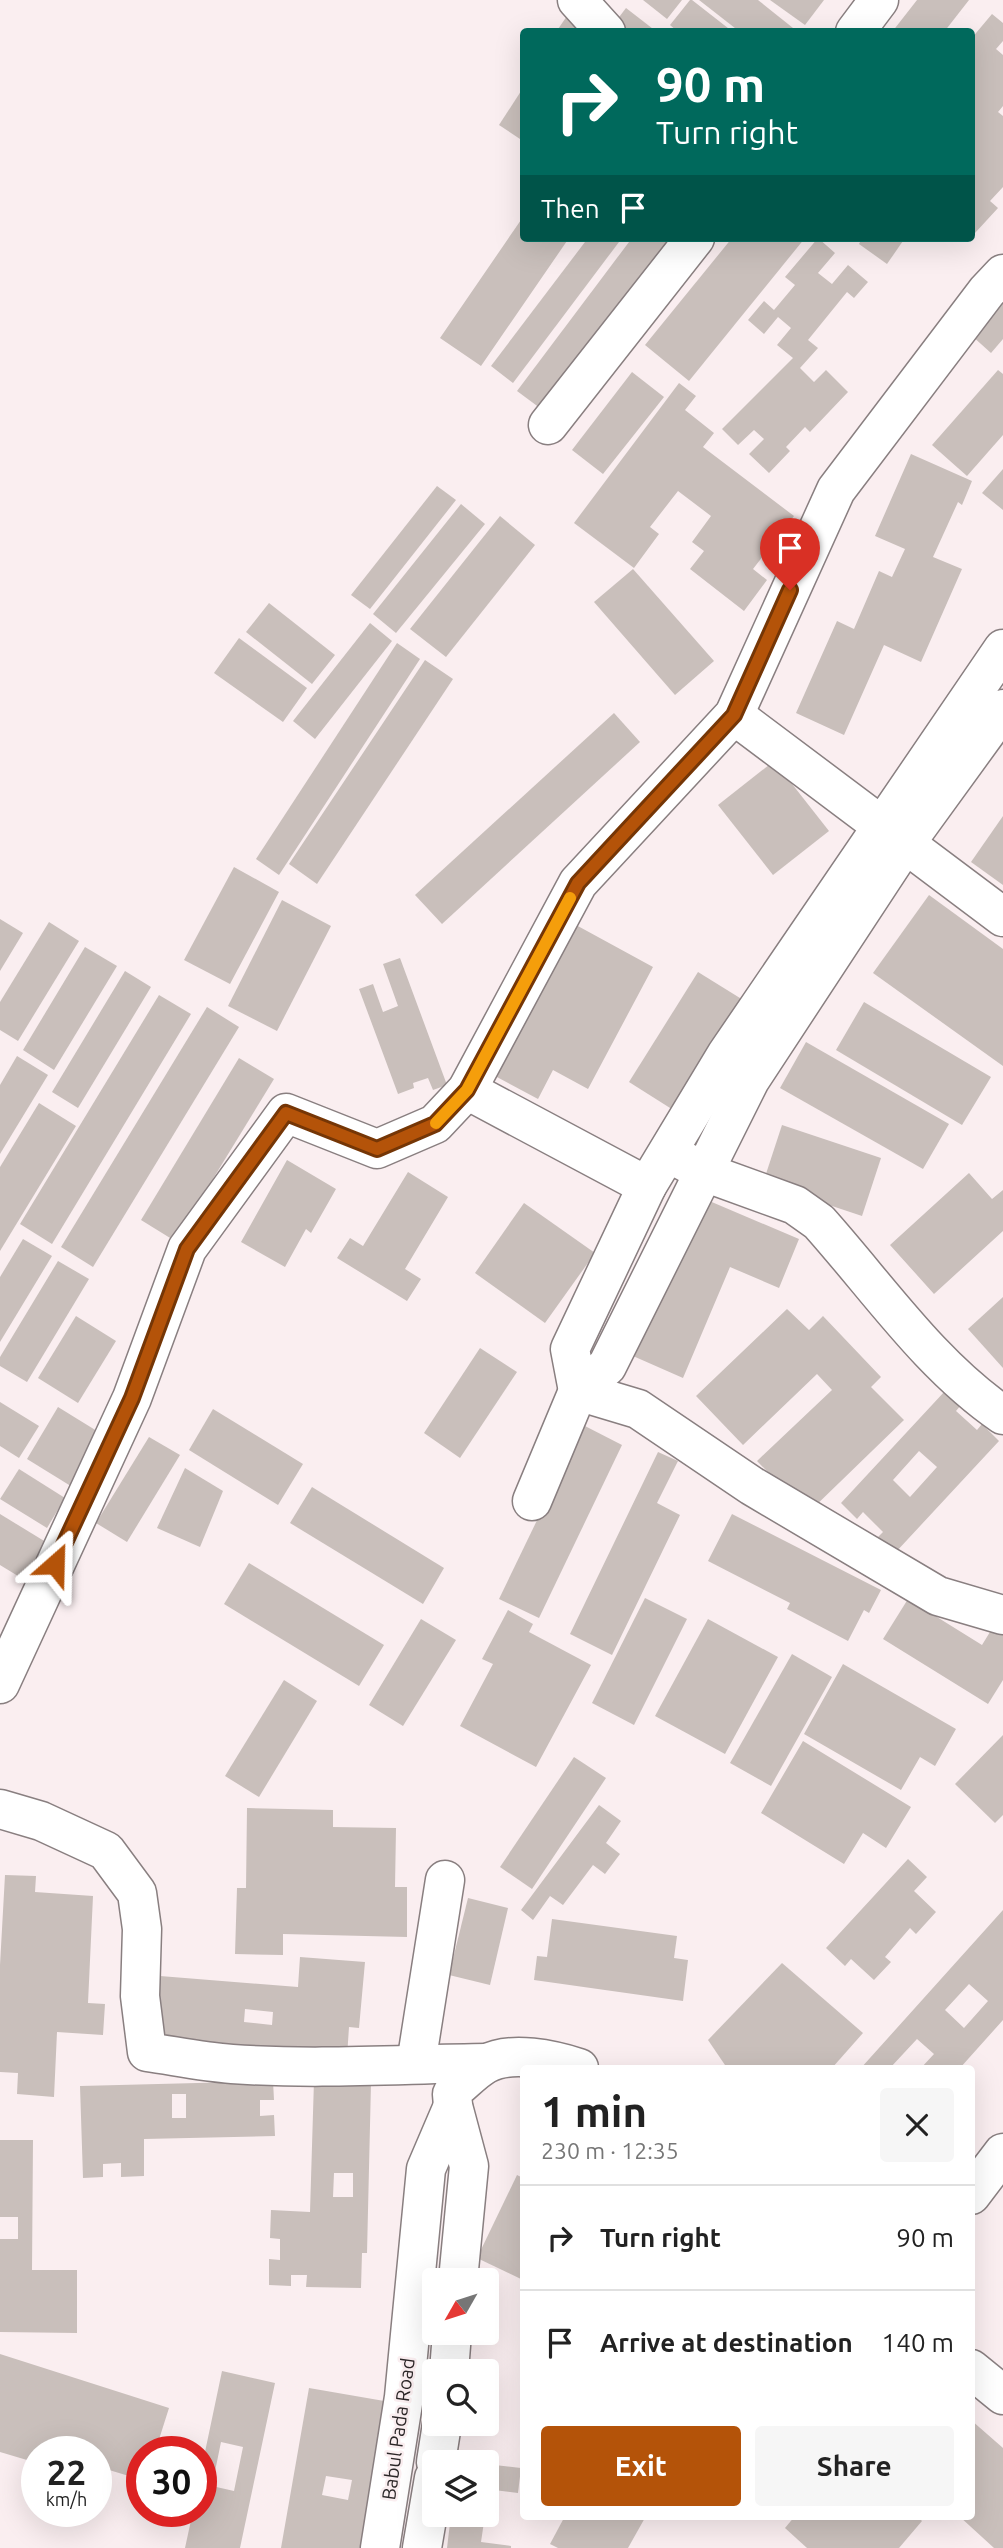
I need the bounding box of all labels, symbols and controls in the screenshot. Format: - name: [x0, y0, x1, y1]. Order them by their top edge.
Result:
- icon: right: [541, 56, 632, 147]
- text: 90 m: [656, 56, 765, 111]
- text: Turn right: [656, 114, 798, 150]
- icon: arrive: [614, 189, 652, 227]
- text: Then: [541, 194, 600, 223]
- pin: [760, 518, 820, 590]
- icon: arrive: [771, 529, 809, 567]
- position arrow: [18, 1527, 92, 1601]
- text: 1 min: [541, 2088, 647, 2135]
- button: close: [880, 2088, 954, 2162]
- text: 230 m · 12:35: [541, 2138, 679, 2163]
- icon: right: [541, 2219, 579, 2257]
- text: Turn right: [600, 2223, 721, 2252]
- text: 90 m: [896, 2223, 954, 2252]
- north arrow: [422, 2268, 499, 2345]
- map controls: [422, 2268, 499, 2527]
- icon: arrive: [541, 2324, 579, 2362]
- text: Arrive at destination: [600, 2328, 853, 2357]
- text: 140 m: [882, 2328, 954, 2357]
- street label: Babul Pada Road: [377, 2357, 419, 2501]
- button: search: [422, 2359, 499, 2436]
- button: Exit: [541, 2426, 741, 2506]
- button: Share: [755, 2426, 954, 2506]
- speed limit sign: 30: [126, 2436, 217, 2527]
- button: layers: [422, 2450, 499, 2527]
- text: 22: [47, 2452, 86, 2492]
- text: km/h: [46, 2489, 87, 2509]

